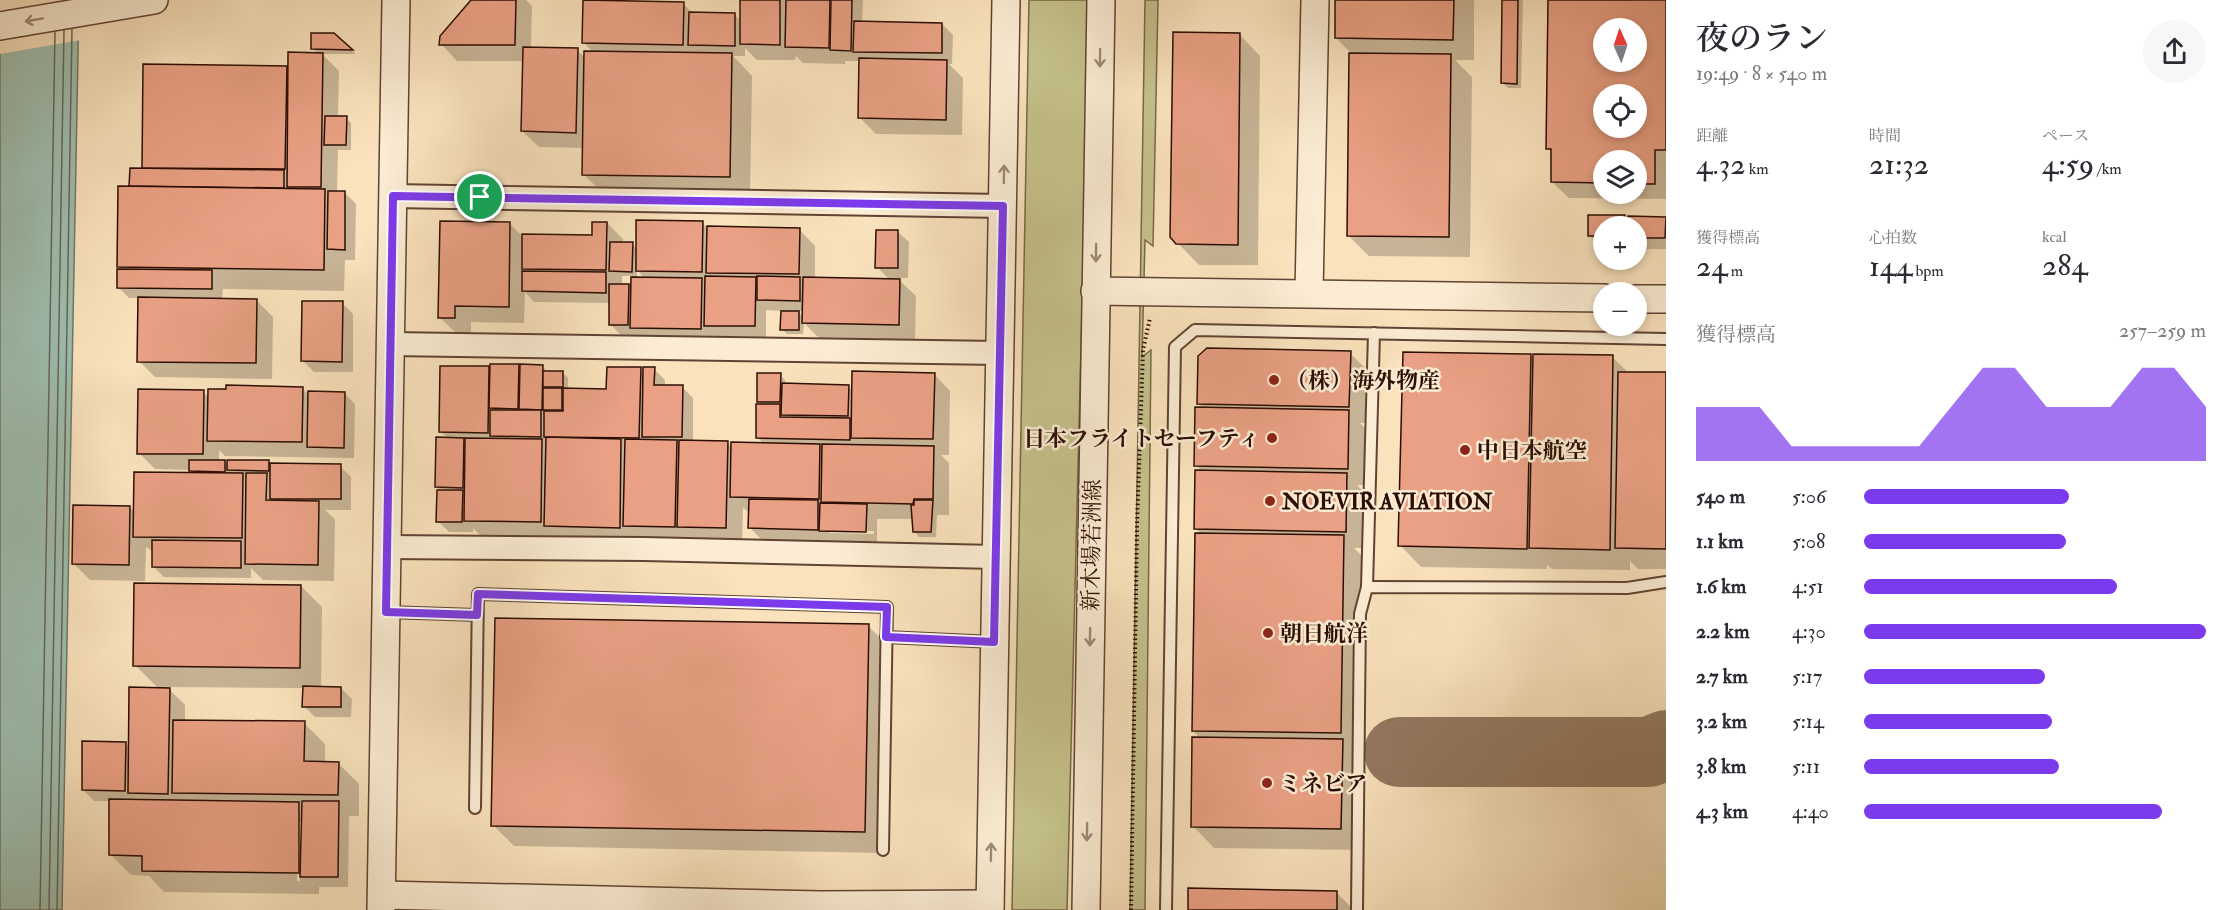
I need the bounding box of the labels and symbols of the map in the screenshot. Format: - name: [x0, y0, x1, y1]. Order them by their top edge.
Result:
- one-way arrow: [25, 15, 44, 26]
- north arrow: [1593, 18, 1647, 72]
- one-way arrow: [1094, 48, 1106, 68]
- one-way arrow: [998, 164, 1009, 184]
- pin: [454, 171, 505, 222]
- one-way arrow: [1090, 243, 1101, 263]
- place label: （株）海外物産: [1286, 367, 1440, 395]
- marker: （株）海外物産: [1267, 373, 1281, 387]
- place label: 日本フライトセーフティ: [1023, 425, 1260, 453]
- marker: 日本フライトセーフティ: [1265, 431, 1279, 445]
- place label: 中日本航空: [1477, 437, 1587, 465]
- marker: 中日本航空: [1458, 443, 1472, 457]
- street label: 新木場若洲線: [1077, 479, 1107, 611]
- place label: NOEVIR AVIATION: [1281, 488, 1492, 516]
- marker: NOEVIR AVIATION: [1263, 494, 1277, 508]
- place label: 朝日航洋: [1280, 620, 1368, 648]
- marker: 朝日航洋: [1261, 626, 1275, 640]
- one-way arrow: [1084, 627, 1095, 647]
- place label: ミネビア: [1279, 770, 1367, 798]
- marker: ミネビア: [1260, 776, 1274, 790]
- one-way arrow: [1081, 822, 1093, 842]
- one-way arrow: [985, 842, 997, 862]

